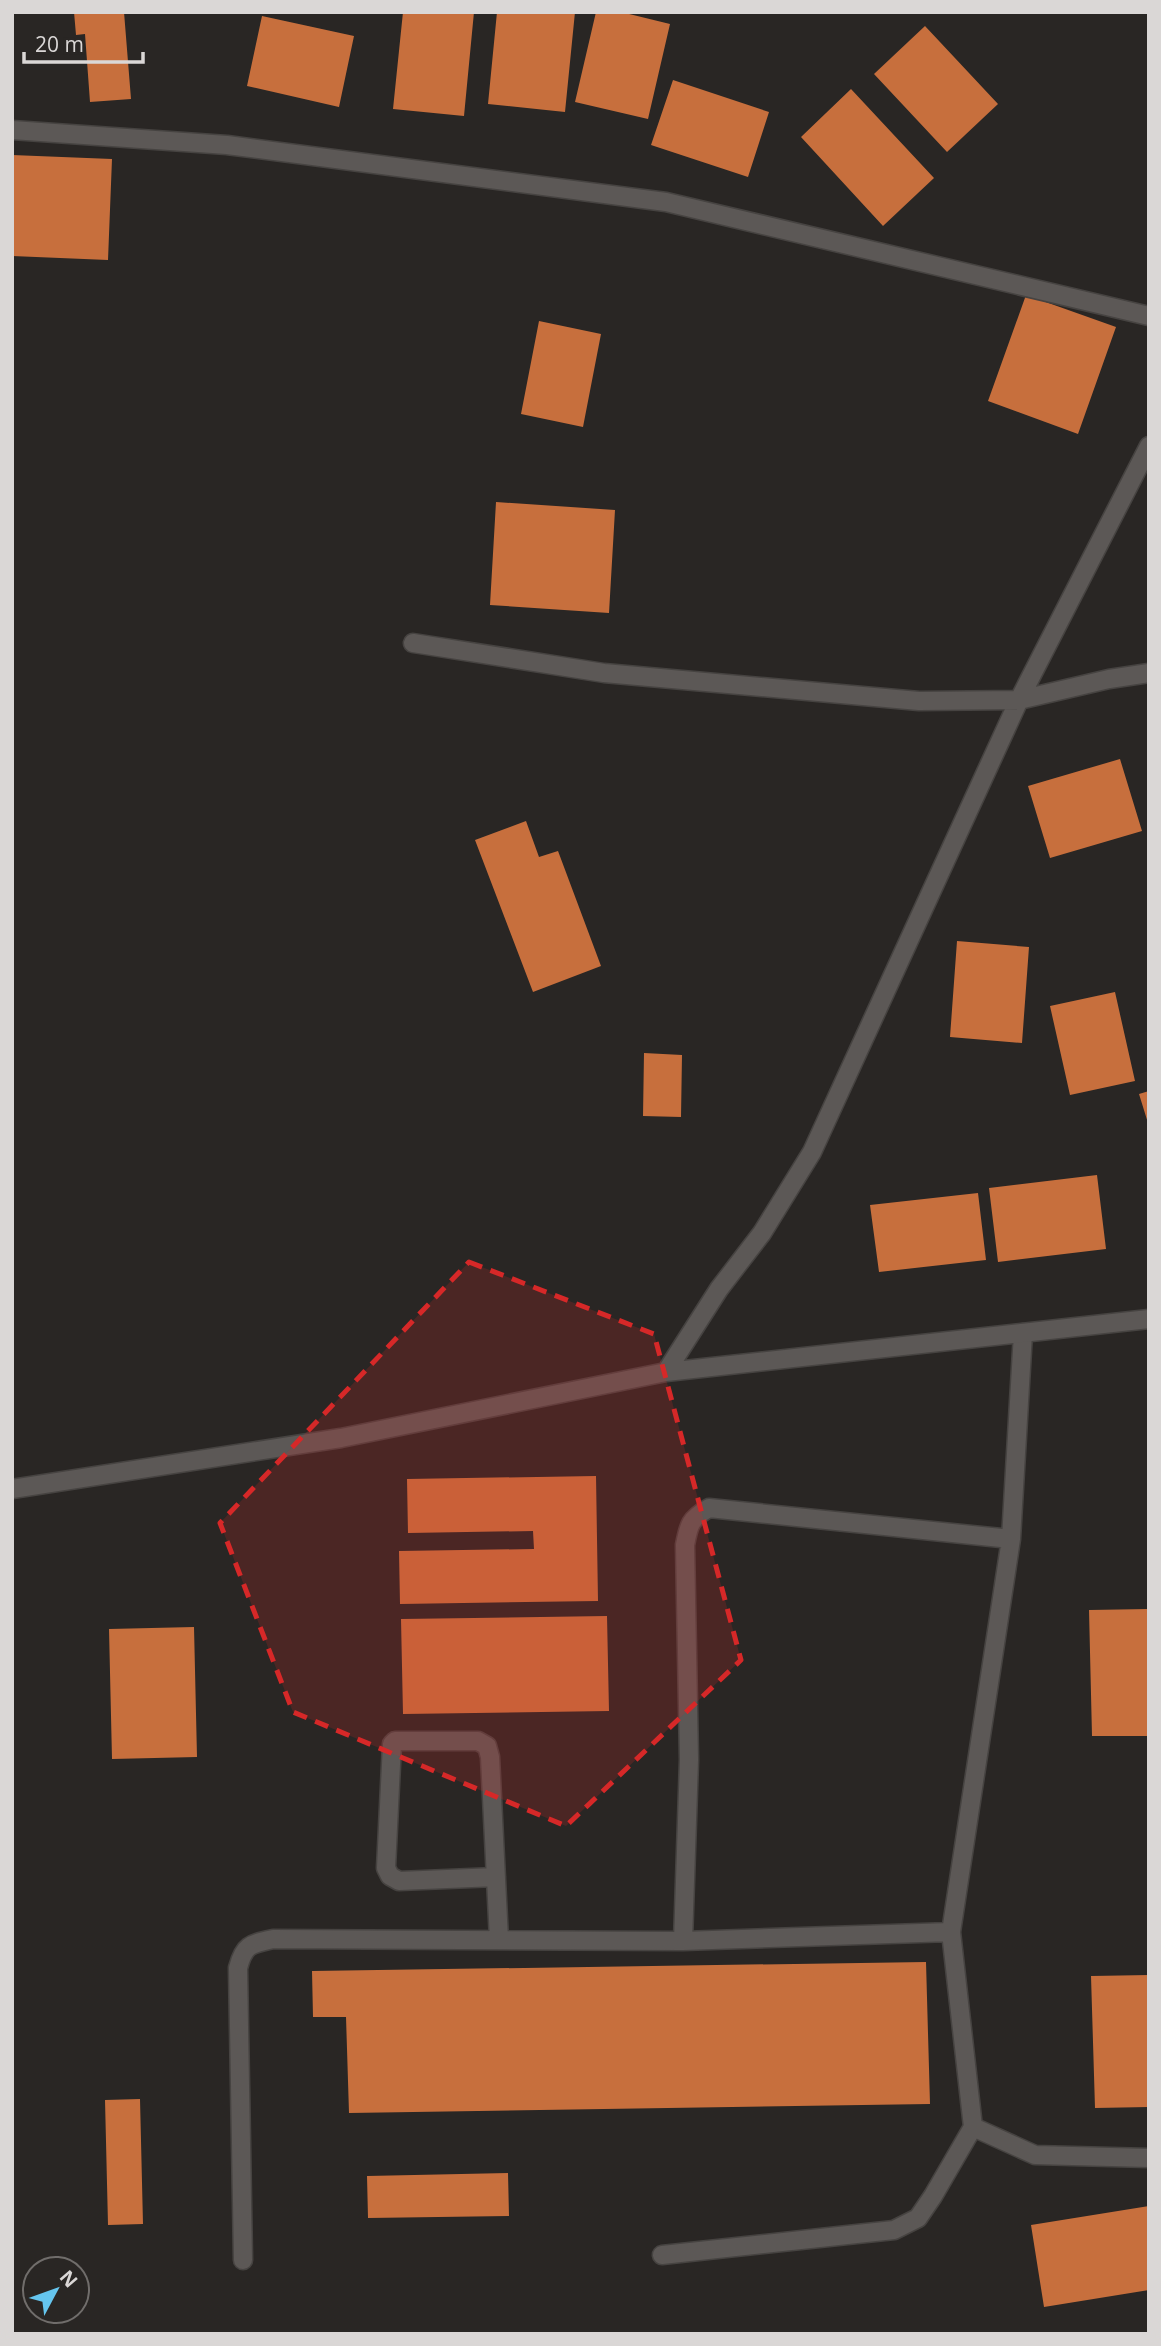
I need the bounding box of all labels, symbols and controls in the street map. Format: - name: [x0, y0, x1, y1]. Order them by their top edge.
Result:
- scale bar: [24, 21, 144, 65]
- text: 20 m: [35, 30, 84, 58]
- north arrow: [21, 2255, 91, 2325]
- text: N: [54, 2264, 84, 2293]

